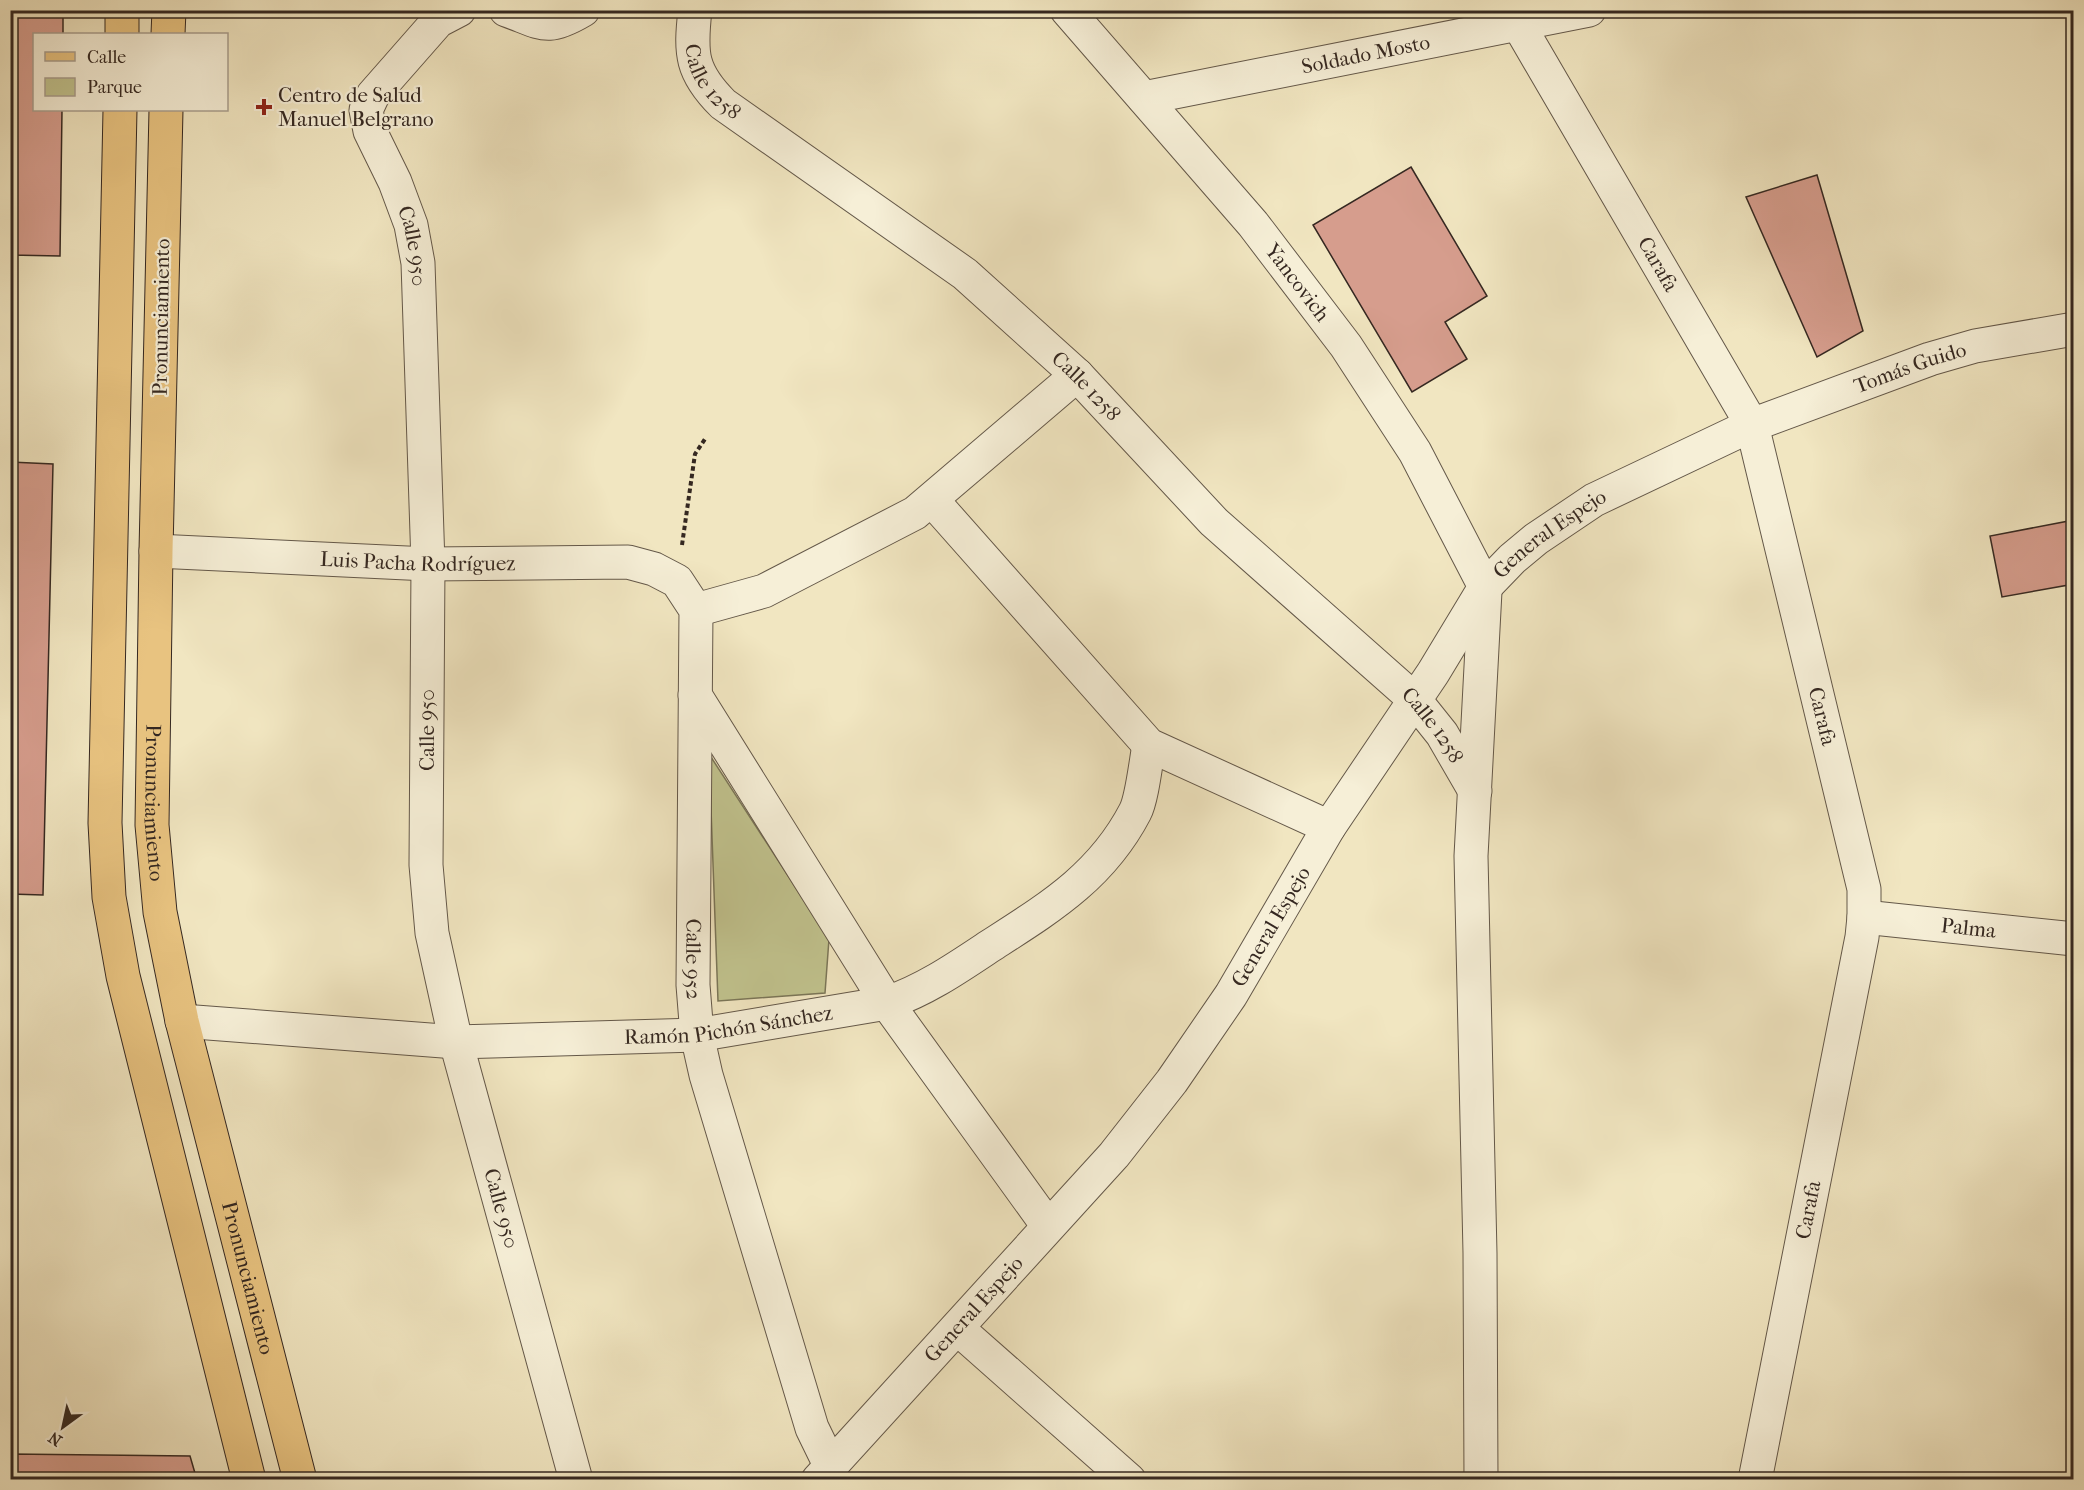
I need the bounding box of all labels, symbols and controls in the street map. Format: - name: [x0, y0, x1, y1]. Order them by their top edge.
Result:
- street label: Soldado Mosto: [1299, 30, 1432, 79]
- legend: [33, 33, 228, 111]
- street label: Calle 1258: [681, 43, 745, 125]
- text: Calle: [87, 47, 126, 68]
- text: Parque: [87, 77, 142, 98]
- place label: Centro de Salud Manuel Belgrano: [278, 83, 434, 131]
- marker: Centro de Salud Manuel Belgrano: [255, 98, 273, 116]
- street label: Calle 950: [393, 202, 431, 287]
- street label: Carafa: [1633, 232, 1684, 296]
- street label: Pronunciamiento: [148, 238, 174, 396]
- street label: Yancovich: [1260, 238, 1335, 326]
- street label: Tomás Guido: [1851, 337, 1969, 398]
- street label: Calle 1258: [1047, 346, 1126, 426]
- street label: General Espejo: [1488, 484, 1610, 583]
- street label: Luis Pacha Rodríguez: [319, 547, 516, 576]
- street label: Calle 1258: [1397, 682, 1468, 767]
- street label: Carafa: [1804, 685, 1841, 748]
- street label: Calle 950: [415, 689, 439, 771]
- street label: Pronunciamiento: [139, 724, 169, 882]
- street label: General Espejo: [1226, 862, 1315, 991]
- street label: Palma: [1940, 913, 1997, 943]
- street label: Calle 952: [681, 918, 706, 1001]
- street label: Ramón Pichón Sánchez: [624, 1000, 834, 1049]
- street label: Calle 950: [479, 1166, 524, 1251]
- street label: Carafa: [1791, 1178, 1825, 1241]
- street label: Pronunciamiento: [217, 1199, 279, 1357]
- street label: General Espejo: [919, 1251, 1028, 1367]
- north arrow: [33, 1397, 93, 1457]
- text: N: [44, 1427, 65, 1450]

